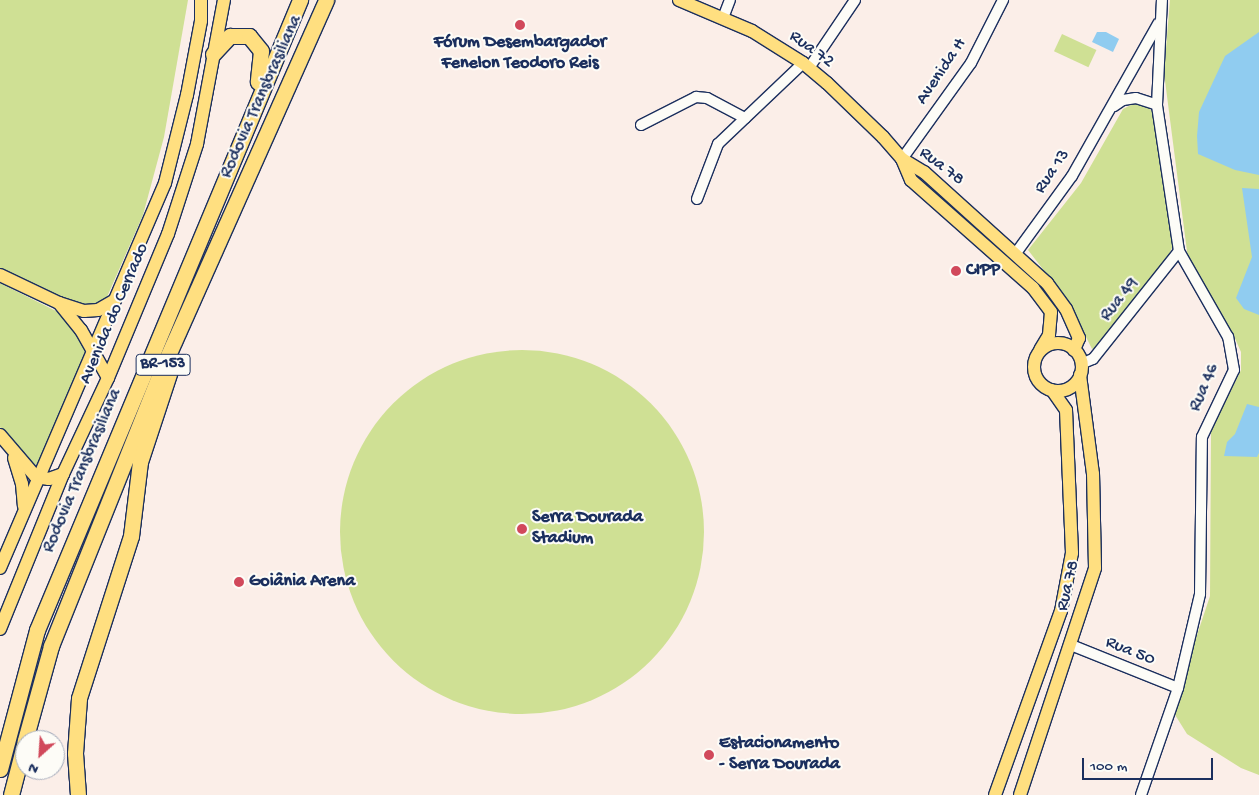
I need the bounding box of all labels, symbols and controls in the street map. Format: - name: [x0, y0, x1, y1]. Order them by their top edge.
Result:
- street label: Rodovia Transbrasiliana: [216, 12, 308, 182]
- marker: Fórum Desembargador Fenelon Teodoro Reis: [514, 19, 526, 31]
- street label: Rua 72: [784, 26, 838, 74]
- place label: Fórum Desembargador Fenelon Teodoro Reis: [434, 33, 606, 76]
- street label: Avenida H: [912, 35, 972, 109]
- street label: Rua 78: [914, 143, 968, 191]
- street label: Rua 13: [1030, 146, 1076, 198]
- street label: Avenida do Cerrado: [76, 240, 154, 388]
- place label: CIPP: [966, 260, 1000, 282]
- marker: CIPP: [950, 265, 962, 277]
- street label: Rua 49: [1096, 274, 1144, 326]
- road number: BR-153: [136, 352, 190, 378]
- street label: Rua 46: [1185, 361, 1225, 415]
- street label: Rodovia Transbrasiliana: [39, 386, 127, 556]
- place label: Serra Dourada Stadium: [532, 508, 643, 550]
- marker: Serra Dourada Stadium: [516, 523, 528, 535]
- street label: Rua 78: [1053, 559, 1085, 613]
- place label: Goiânia Arena: [249, 571, 355, 593]
- marker: Goiânia Arena: [233, 576, 245, 588]
- street label: Rua 50: [1102, 632, 1158, 672]
- north arrow: [15, 730, 65, 780]
- place label: Estacionamento - Serra Dourada: [719, 734, 840, 776]
- scale bar: [1084, 748, 1215, 780]
- marker: Estacionamento - Serra Dourada: [703, 749, 715, 761]
- text: N: [26, 758, 41, 778]
- text: 100 m: [1090, 758, 1127, 776]

